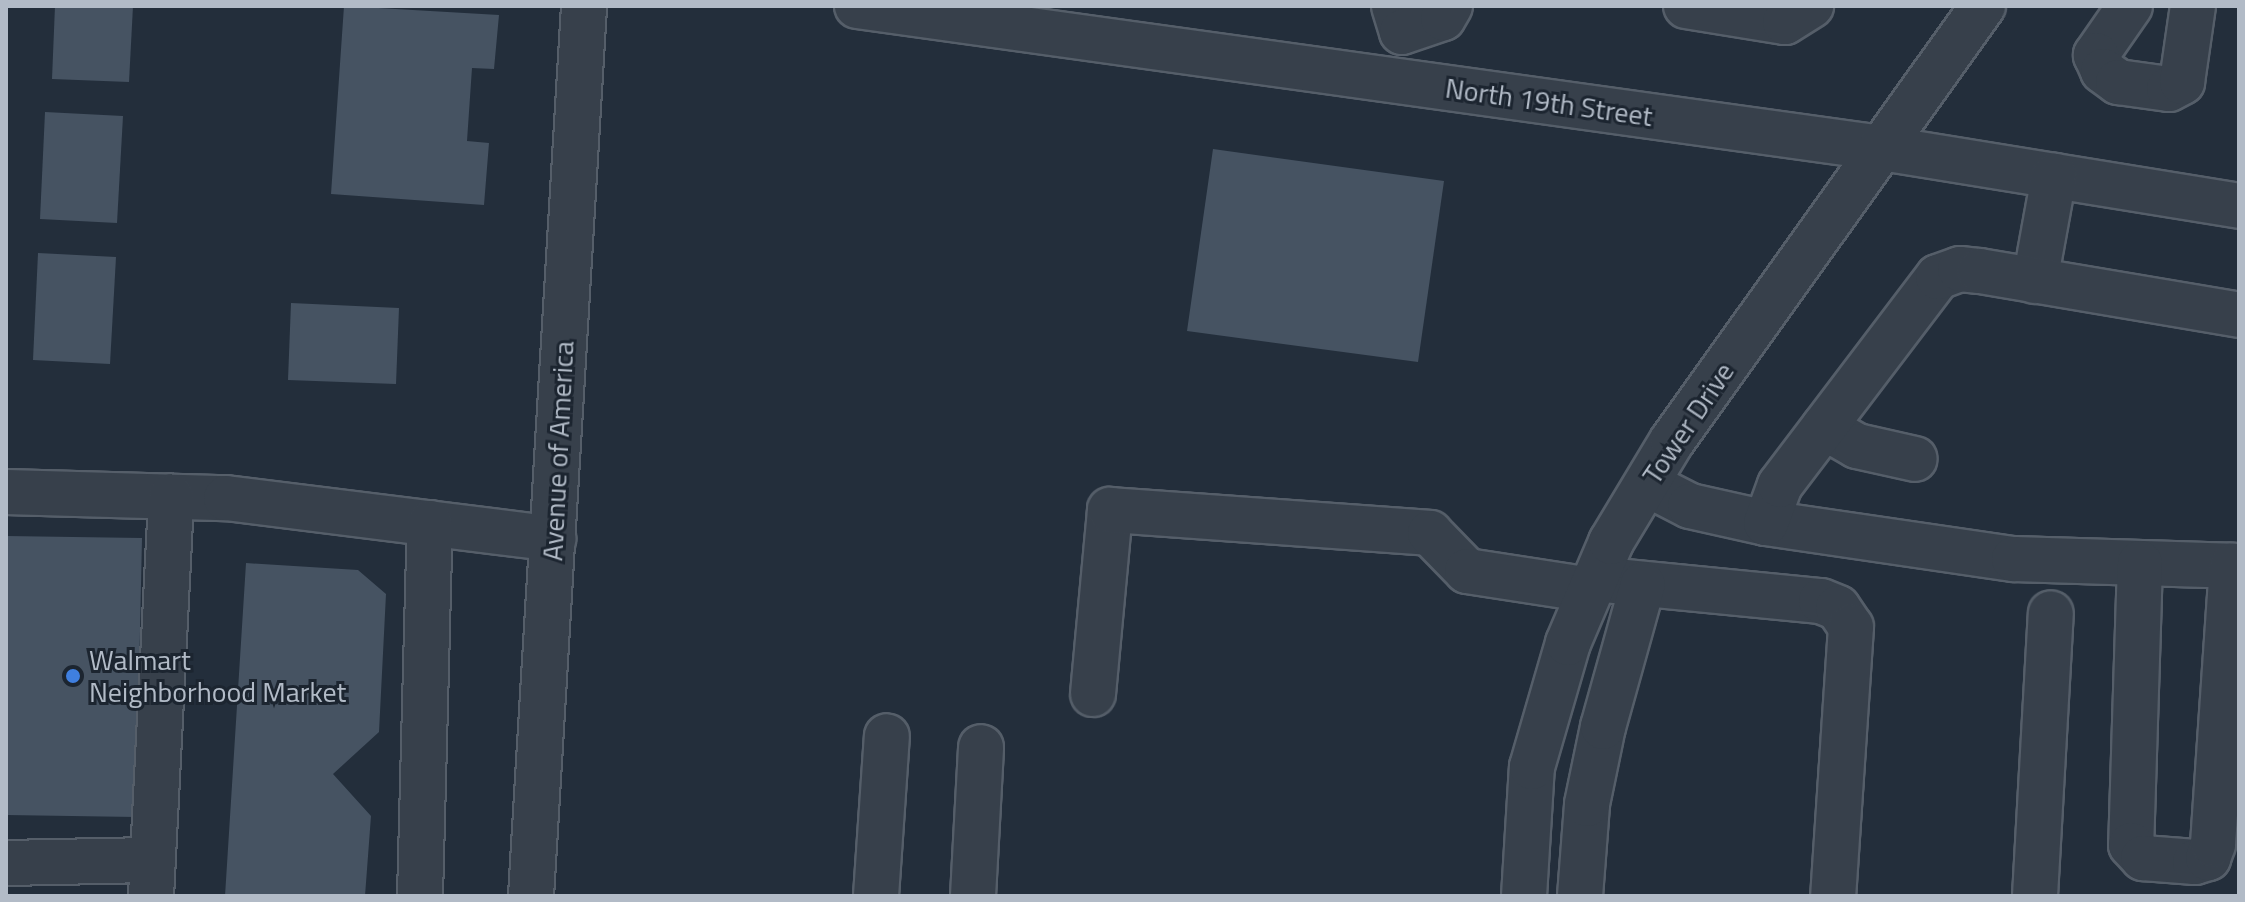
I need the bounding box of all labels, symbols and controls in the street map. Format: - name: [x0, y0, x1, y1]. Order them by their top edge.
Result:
- street label: North 19th Street: [1443, 71, 1655, 133]
- street label: Avenue of America: [535, 340, 581, 562]
- street label: Tower Drive: [1635, 356, 1741, 490]
- place label: Walmart Neighborhood Market: [89, 643, 346, 709]
- marker: Walmart Neighborhood Market: [64, 667, 82, 685]

